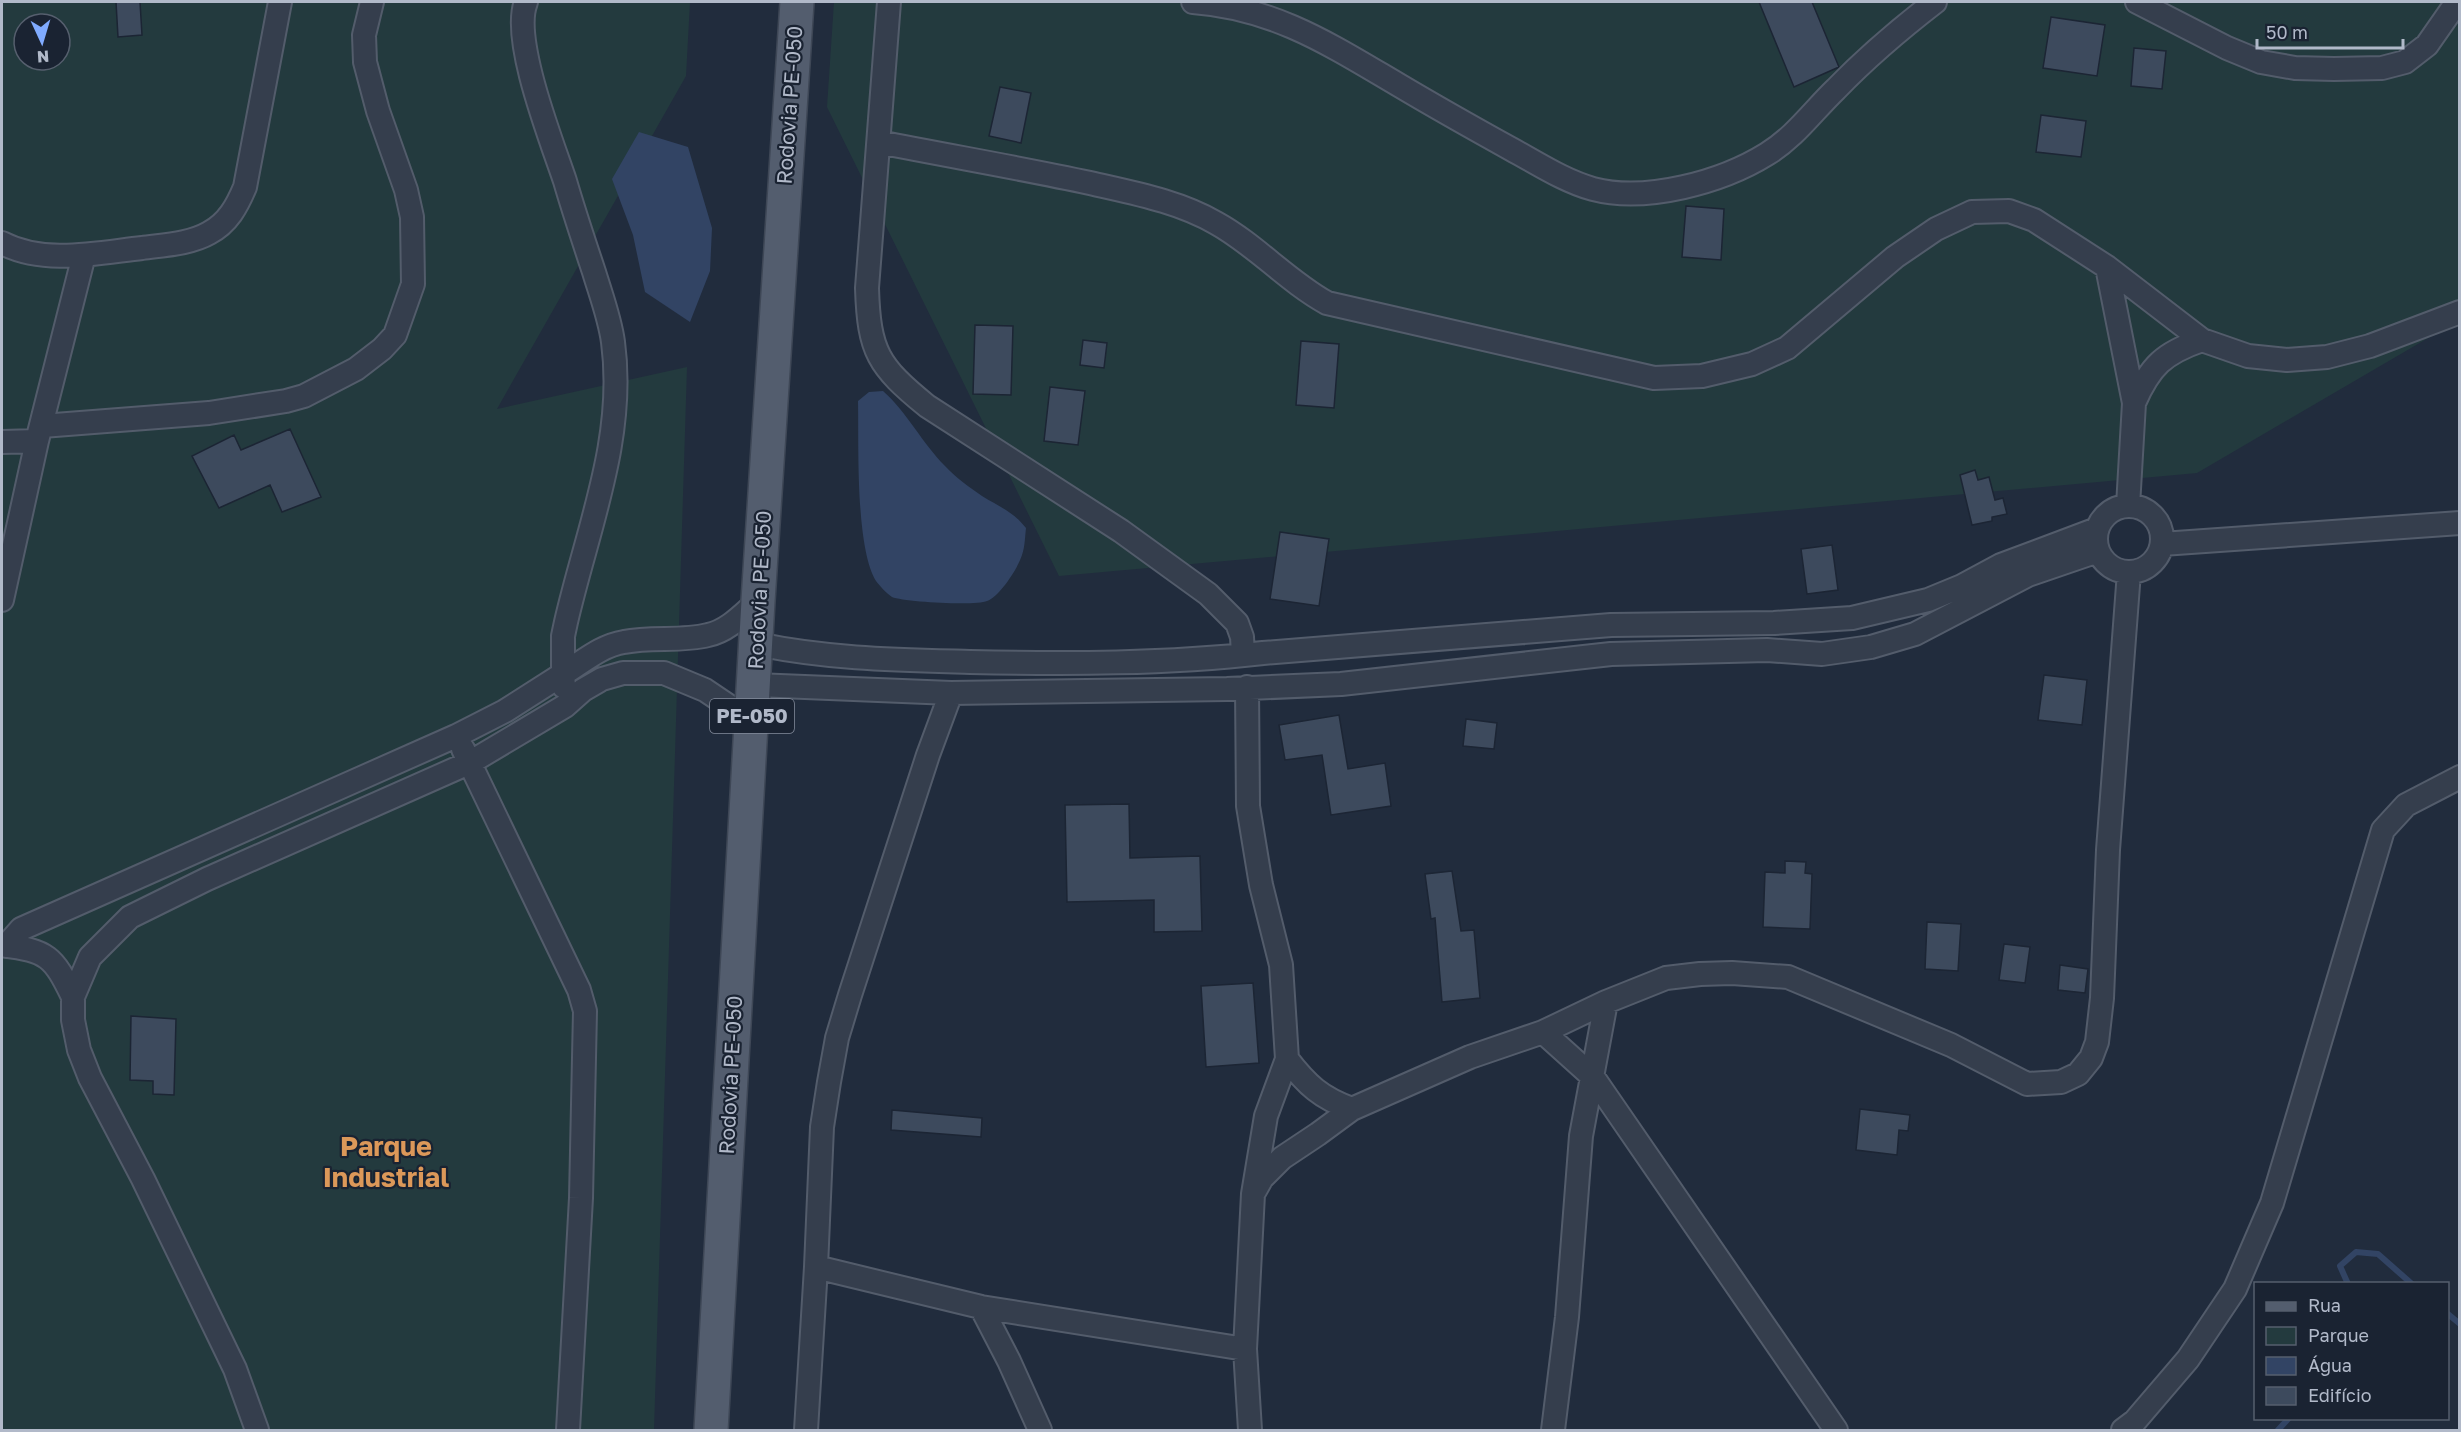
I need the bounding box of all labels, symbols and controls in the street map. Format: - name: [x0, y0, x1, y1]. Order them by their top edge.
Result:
- north arrow: [12, 12, 72, 72]
- scale bar: [2257, 12, 2402, 50]
- text: 50 m: [2266, 21, 2308, 43]
- street label: Rodovia PE-050: [770, 25, 808, 185]
- text: N: [36, 47, 50, 67]
- street label: Rodovia PE-050: [742, 510, 776, 670]
- road number: PE-050: [710, 699, 794, 733]
- street label: Rodovia PE-050: [713, 995, 747, 1155]
- district label: Parque Industrial: [323, 1130, 449, 1193]
- legend: [2254, 1282, 2449, 1420]
- text: Rua: [2308, 1294, 2341, 1316]
- text: Parque: [2308, 1324, 2369, 1346]
- text: Água: [2308, 1354, 2352, 1376]
- text: Edifício: [2308, 1384, 2372, 1406]

